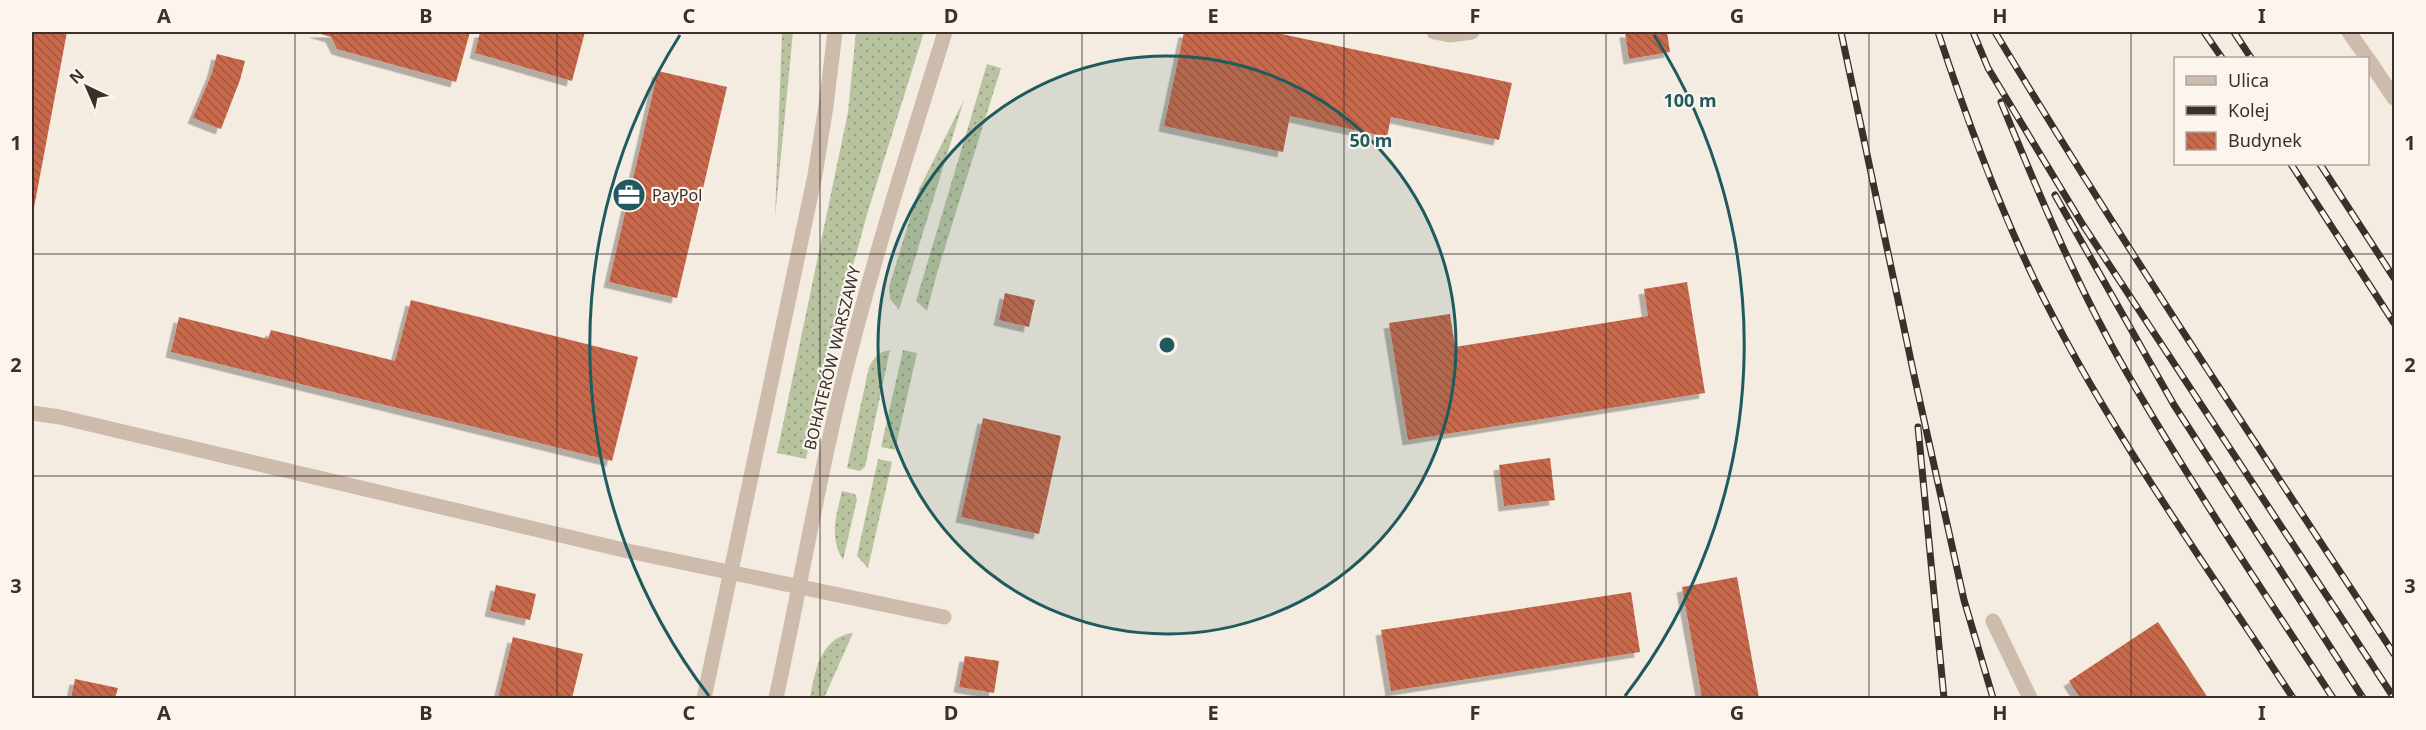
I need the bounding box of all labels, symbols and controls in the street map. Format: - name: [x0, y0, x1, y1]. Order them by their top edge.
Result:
- text: A: [157, 2, 171, 29]
- text: B: [419, 2, 433, 29]
- text: C: [683, 2, 696, 29]
- text: D: [944, 2, 958, 29]
- text: E: [1207, 2, 1219, 29]
- text: F: [1470, 2, 1480, 29]
- text: G: [1730, 2, 1744, 29]
- text: H: [1992, 2, 2008, 29]
- text: I: [2258, 2, 2266, 29]
- north arrow: [57, 57, 117, 117]
- legend: [2174, 57, 2369, 165]
- text: N: [64, 64, 89, 89]
- text: Ulica: [2228, 68, 2269, 92]
- text: 100 m: [1663, 88, 1717, 112]
- text: Kolej: [2228, 98, 2269, 122]
- text: 50 m: [1350, 128, 1392, 152]
- text: Budynek: [2228, 128, 2302, 152]
- text: 1: [10, 129, 22, 156]
- text: 1: [2404, 129, 2416, 156]
- office icon: PayPol: [611, 177, 647, 213]
- place label: PayPol: [652, 184, 702, 206]
- street label: BOHATERÓW WARSZAWY: [798, 263, 866, 452]
- centre of rings: [1157, 335, 1177, 355]
- text: 2: [10, 351, 22, 378]
- text: 2: [2404, 351, 2416, 378]
- text: 3: [10, 572, 22, 599]
- text: 3: [2404, 572, 2416, 599]
- text: A: [157, 699, 171, 726]
- text: B: [419, 699, 433, 726]
- text: C: [683, 699, 696, 726]
- text: D: [944, 699, 958, 726]
- text: E: [1207, 699, 1219, 726]
- text: F: [1470, 699, 1480, 726]
- text: G: [1730, 699, 1744, 726]
- text: H: [1992, 699, 2008, 726]
- text: I: [2258, 699, 2266, 726]

